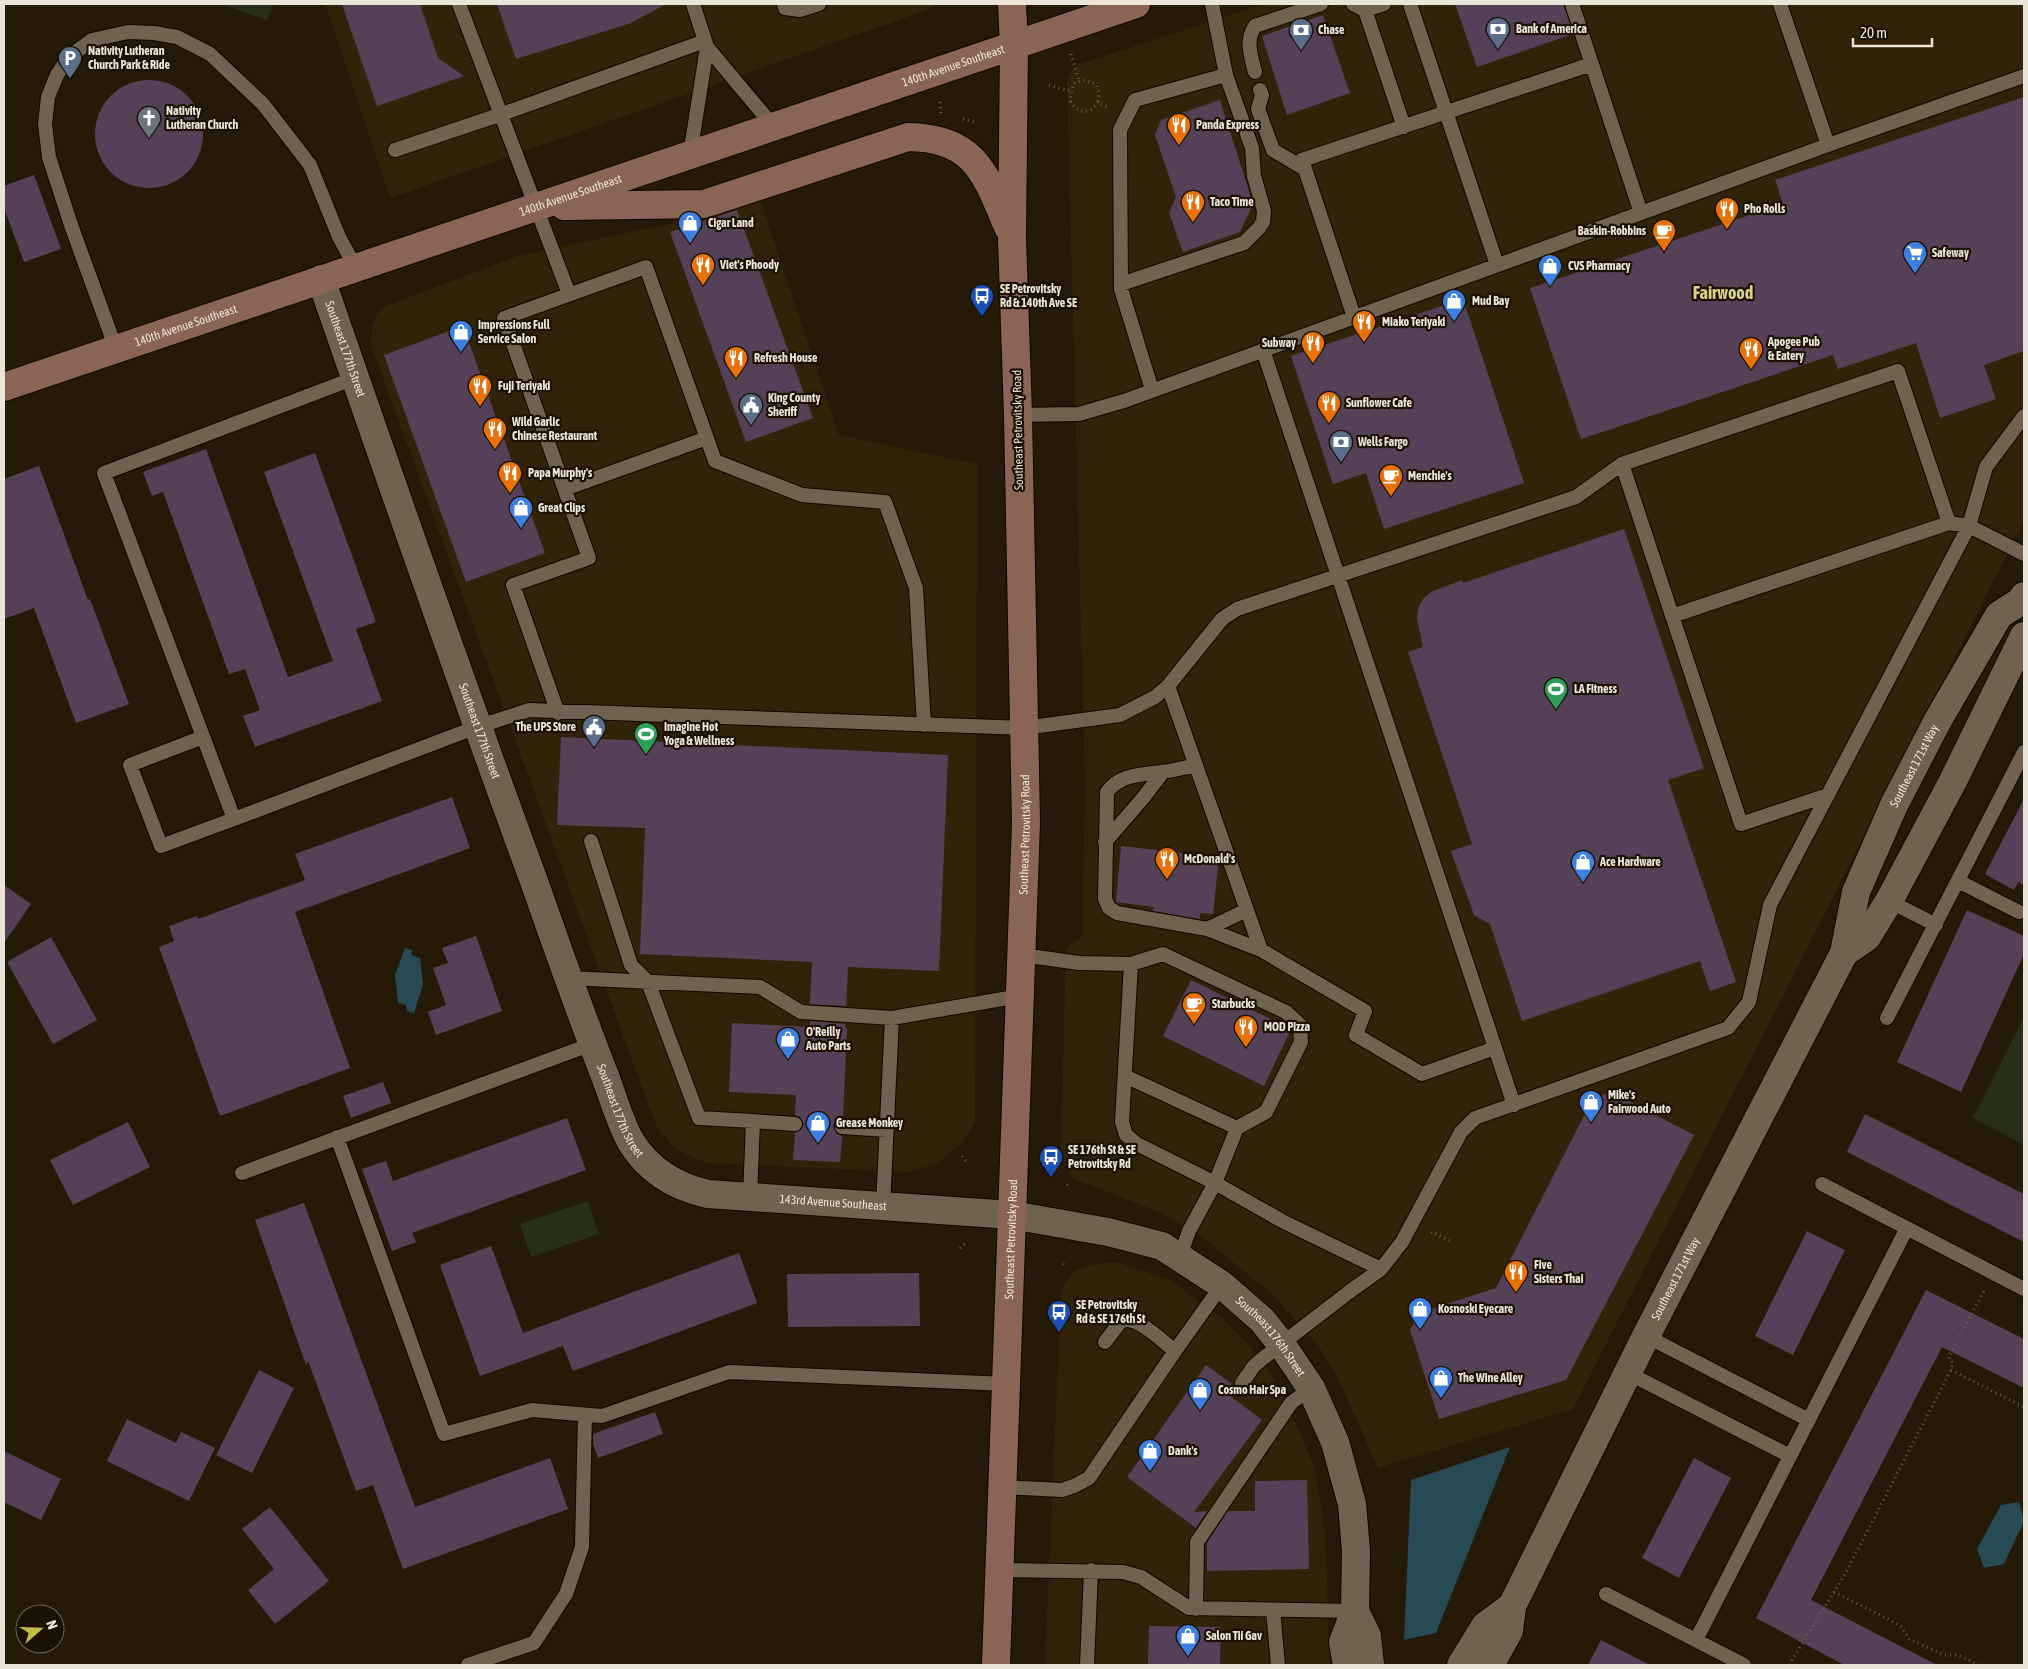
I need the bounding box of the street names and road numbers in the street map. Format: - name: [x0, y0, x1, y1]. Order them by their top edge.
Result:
- street label: 140th Avenue Southeast: [900, 42, 1007, 90]
- street label: 140th Avenue Southeast: [517, 171, 624, 219]
- street label: Southeast 177th Street: [322, 299, 368, 399]
- street label: 140th Avenue Southeast: [133, 301, 239, 349]
- street label: Southeast Petrovitsky Road: [1010, 370, 1026, 490]
- street label: Southeast 177th Street: [456, 681, 503, 781]
- street label: Southeast 171st Way: [1887, 722, 1942, 810]
- street label: Southeast Petrovitsky Road: [1016, 774, 1033, 895]
- street label: Southeast 177th Street: [594, 1062, 647, 1161]
- street label: Southeast Petrovitsky Road: [1002, 1179, 1020, 1300]
- street label: 143rd Avenue Southeast: [779, 1192, 888, 1213]
- street label: Southeast 171st Way: [1648, 1235, 1703, 1323]
- street label: Southeast 176th Street: [1233, 1294, 1308, 1379]

